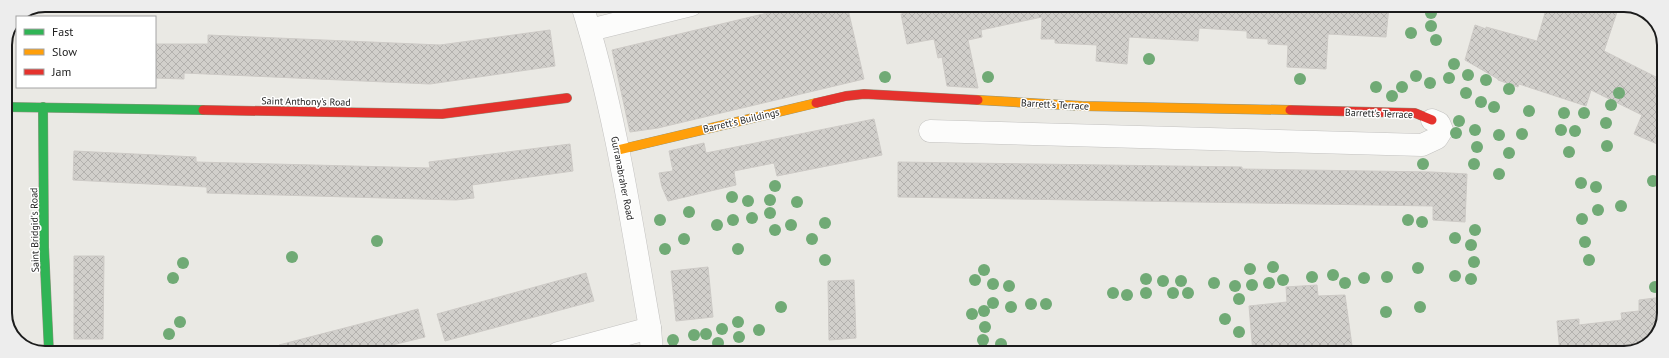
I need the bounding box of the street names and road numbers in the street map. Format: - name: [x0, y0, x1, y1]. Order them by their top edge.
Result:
- street label: Saint Anthony's Road: [261, 94, 351, 109]
- street label: Barrett's Terrace: [1021, 96, 1089, 113]
- street label: Barrett's Buildings: [702, 105, 780, 136]
- street label: Barrett's Terrace: [1345, 106, 1413, 121]
- street label: Gurranabraher Road: [608, 135, 637, 221]
- street label: Saint Bridgid's Road: [27, 187, 42, 273]

